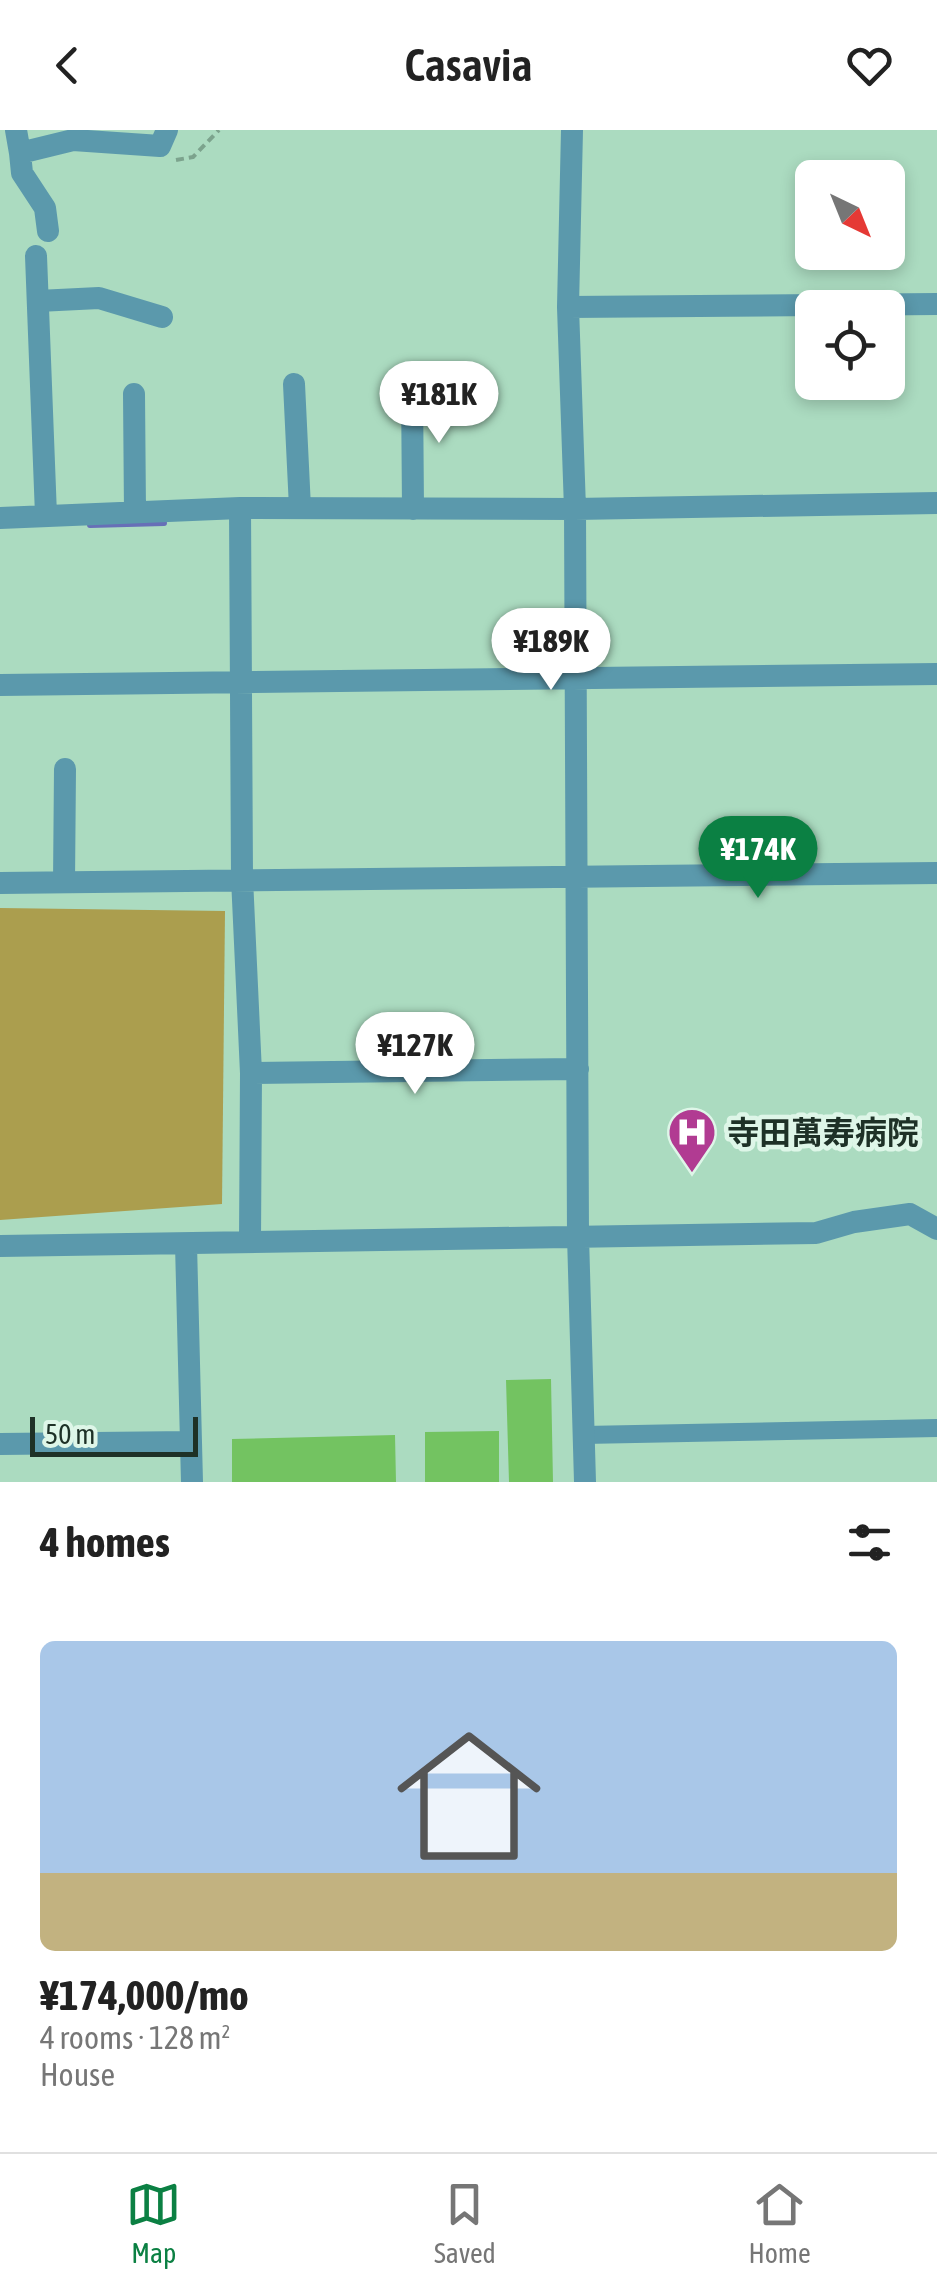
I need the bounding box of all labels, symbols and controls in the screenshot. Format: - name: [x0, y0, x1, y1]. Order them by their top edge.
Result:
- icon: back: [40, 38, 95, 93]
- icon: heart: [842, 38, 897, 93]
- text: Casavia: [405, 39, 532, 91]
- north arrow: [795, 160, 905, 270]
- map controls: [795, 160, 905, 400]
- button: locate: [795, 290, 905, 400]
- pin: ¥181K: [369, 361, 509, 446]
- text: ¥181K: [401, 375, 477, 412]
- pin: ¥189K: [481, 608, 621, 693]
- text: ¥189K: [513, 622, 589, 659]
- pin: ¥174K: [688, 816, 828, 901]
- text: ¥174K: [720, 830, 796, 867]
- pin: ¥127K: [345, 1012, 485, 1097]
- text: ¥127K: [377, 1026, 453, 1063]
- hospital icon: 寺田萬寿病院: [666, 1106, 718, 1174]
- place label: 寺田萬寿病院: [727, 1114, 919, 1151]
- scale bar: [30, 1412, 198, 1456]
- text: 50 m: [45, 1418, 95, 1450]
- icon: filters: [842, 1515, 897, 1570]
- text: 4 homes: [40, 1518, 170, 1566]
- icon: home: [379, 1706, 559, 1886]
- text: ¥174,000/mo: [40, 1971, 249, 2019]
- text: 4 rooms · 128 m²: [40, 2019, 230, 2056]
- text: House: [40, 2056, 115, 2093]
- tab: Map: [126, 2177, 181, 2269]
- tab: Saved: [434, 2177, 496, 2269]
- tab: Home: [748, 2177, 811, 2269]

